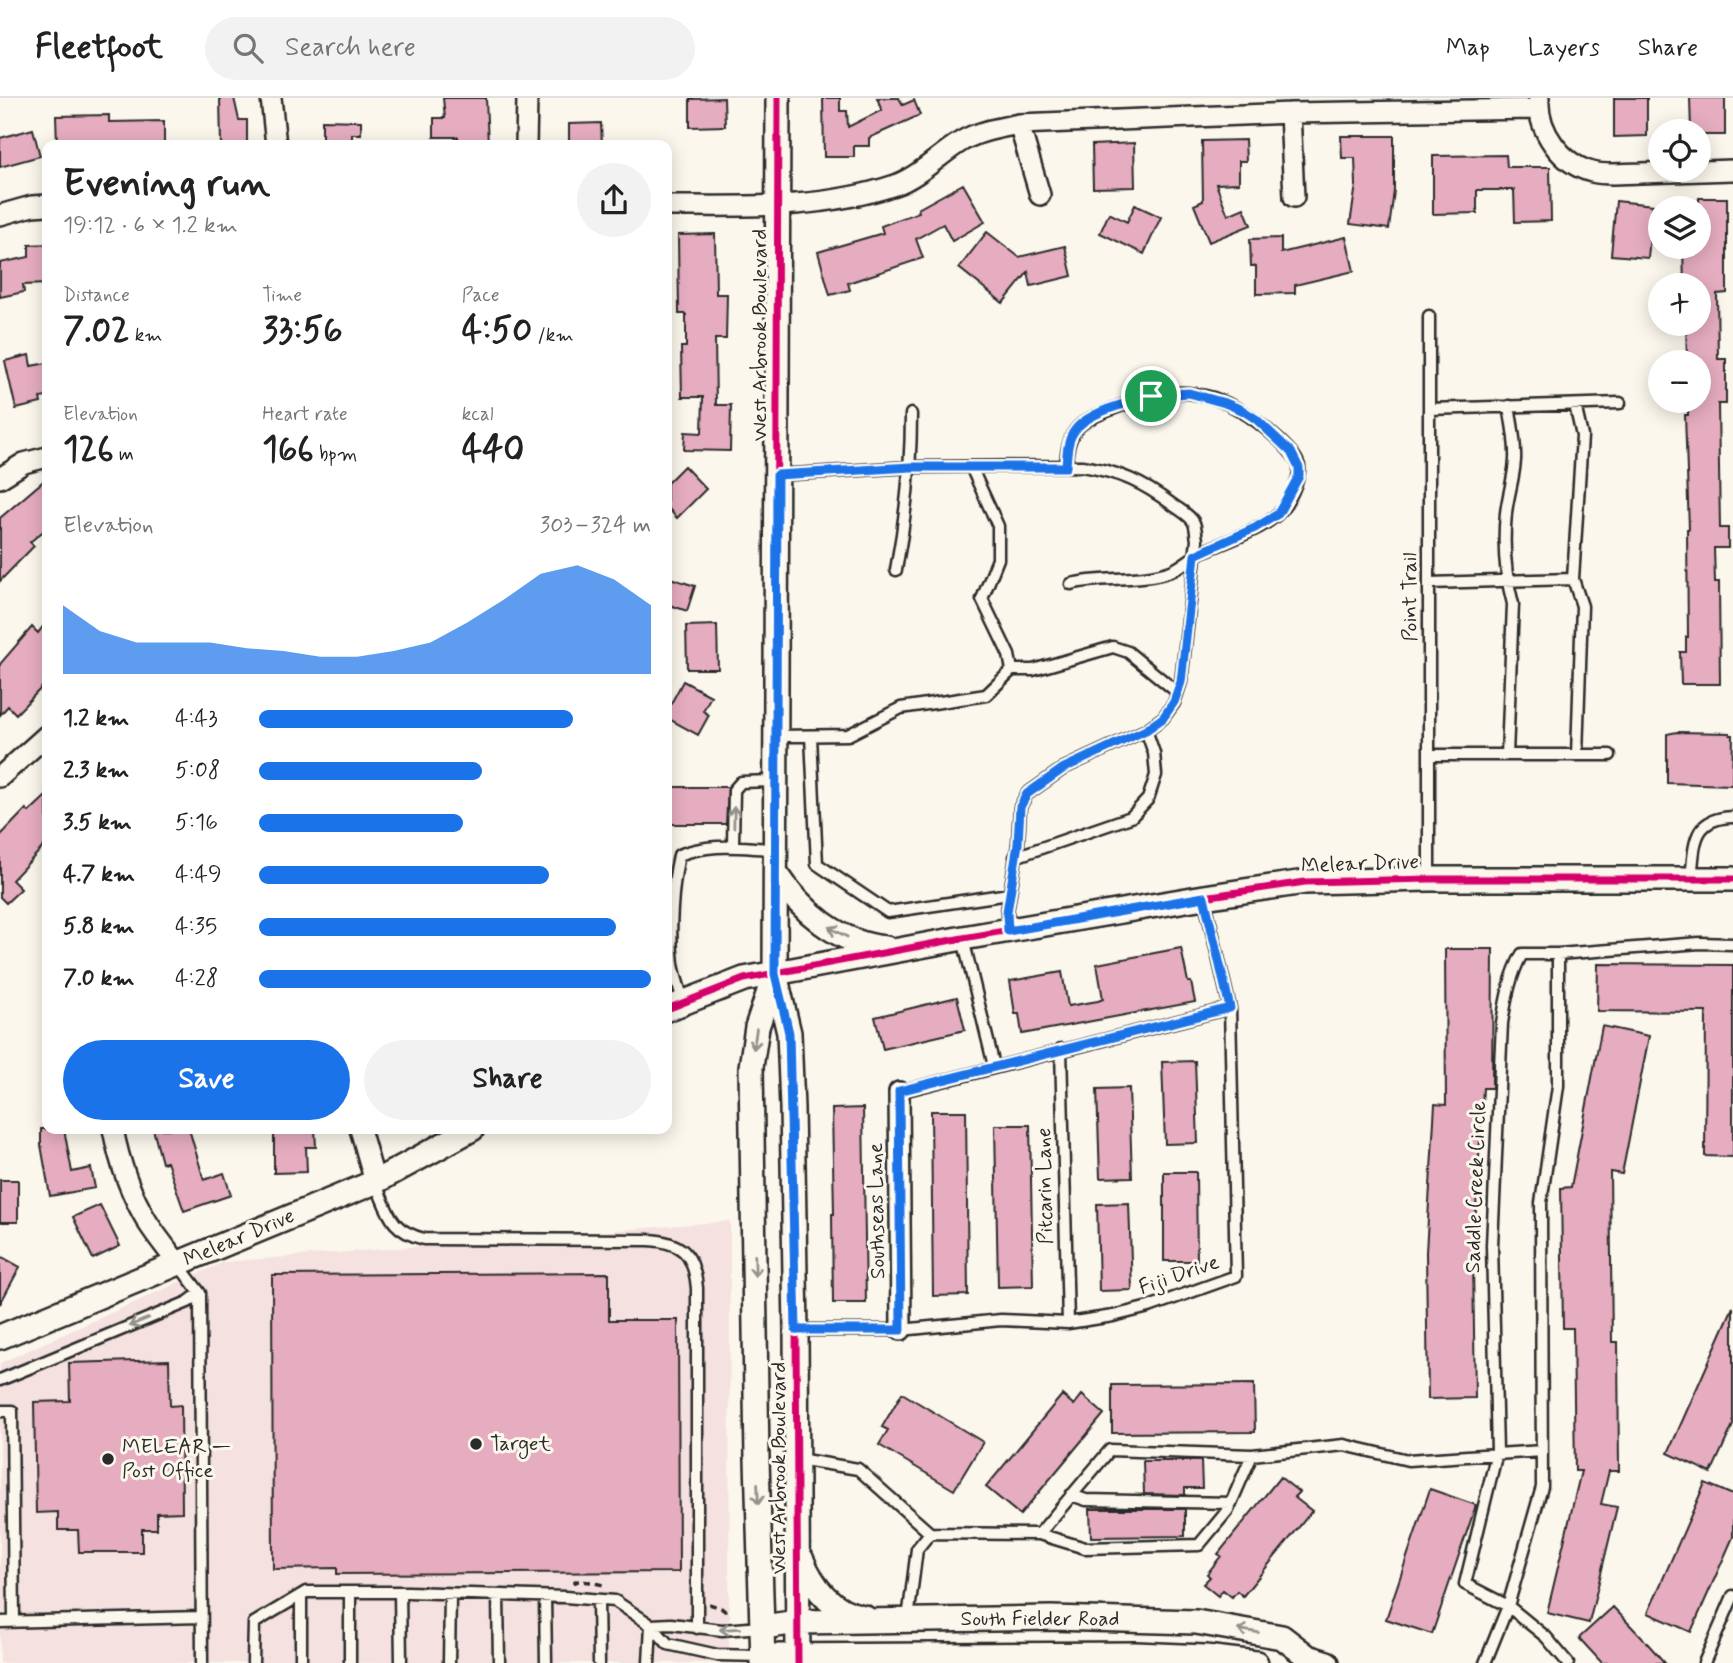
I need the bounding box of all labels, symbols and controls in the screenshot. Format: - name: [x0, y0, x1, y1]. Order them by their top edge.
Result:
- search box: [205, 17, 695, 80]
- text: Fleetfoot: [35, 26, 163, 70]
- icon: search: [229, 29, 267, 67]
- text: Search here: [285, 31, 416, 65]
- text: Map: [1446, 33, 1490, 64]
- text: Layers: [1528, 33, 1600, 64]
- text: Share: [1638, 33, 1698, 64]
- map controls: [1648, 119, 1711, 413]
- button: locate: [1648, 119, 1711, 182]
- text: Evening run: [63, 160, 270, 209]
- button: share: [577, 163, 651, 237]
- button: layers: [1648, 196, 1711, 259]
- text: 19:12 · 6 × 1.2 km: [63, 211, 238, 241]
- street label: West Arbrook Boulevard: [746, 229, 774, 441]
- button: +: [1648, 273, 1711, 336]
- text: Distance: [63, 283, 130, 308]
- text: Time: [262, 283, 302, 308]
- text: Pace: [462, 283, 499, 308]
- text: 7.02: [63, 308, 130, 354]
- text: 33:56: [262, 308, 343, 354]
- text: 4:50: [462, 308, 532, 354]
- text: km: [130, 323, 162, 348]
- text: /km: [532, 323, 574, 348]
- button: −: [1648, 350, 1711, 413]
- pin: [1121, 366, 1181, 426]
- icon: arrive: [1132, 377, 1170, 415]
- text: Elevation: [63, 402, 138, 427]
- text: Heart rate: [262, 402, 348, 427]
- text: kcal: [462, 402, 494, 427]
- text: 126: [63, 427, 114, 473]
- text: 166: [262, 427, 314, 473]
- text: 440: [462, 427, 524, 473]
- text: m: [114, 442, 134, 467]
- text: bpm: [314, 442, 357, 467]
- text: Elevation: [63, 511, 154, 541]
- text: 303–324 m: [540, 511, 651, 541]
- street label: Point Trail: [1396, 552, 1424, 642]
- text: 1.2 km: [63, 704, 129, 734]
- text: 4:43: [175, 704, 218, 734]
- text: 2.3 km: [63, 756, 129, 786]
- text: 5:08: [175, 756, 220, 786]
- one-way arrow: [727, 806, 741, 829]
- text: 3.5 km: [63, 808, 132, 838]
- text: 5:16: [175, 808, 218, 838]
- street label: Melear Drive: [1300, 848, 1420, 880]
- text: 4.7 km: [63, 860, 135, 890]
- text: 4:49: [175, 860, 222, 890]
- text: 5.8 km: [63, 912, 134, 942]
- text: 4:35: [175, 912, 217, 942]
- one-way arrow: [828, 924, 849, 938]
- text: 7.0 km: [63, 964, 134, 994]
- text: 4:28: [175, 964, 218, 994]
- one-way arrow: [748, 1027, 761, 1050]
- button: Save: [63, 1040, 350, 1120]
- button: Share: [364, 1040, 651, 1120]
- street label: Saddle Creek Circle: [1459, 1100, 1493, 1274]
- street label: Pitcarin Lane: [1030, 1127, 1060, 1245]
- street label: Southseas Lane: [862, 1143, 892, 1279]
- street label: Melear Drive: [179, 1202, 299, 1274]
- street label: Fiji Drive: [1135, 1248, 1223, 1302]
- one-way arrow: [748, 1255, 762, 1278]
- one-way arrow: [128, 1316, 150, 1329]
- street label: West Arbrook Boulevard: [765, 1362, 793, 1574]
- place label: Target: [490, 1430, 552, 1459]
- place label: MELEAR — Post Office: [122, 1433, 231, 1485]
- marker: Target: [468, 1436, 484, 1452]
- marker: MELEAR — Post Office: [100, 1451, 116, 1467]
- one-way arrow: [752, 1482, 765, 1505]
- street label: South Fielder Road: [961, 1605, 1119, 1633]
- one-way arrow: [719, 1623, 742, 1636]
- one-way arrow: [1237, 1624, 1260, 1637]

